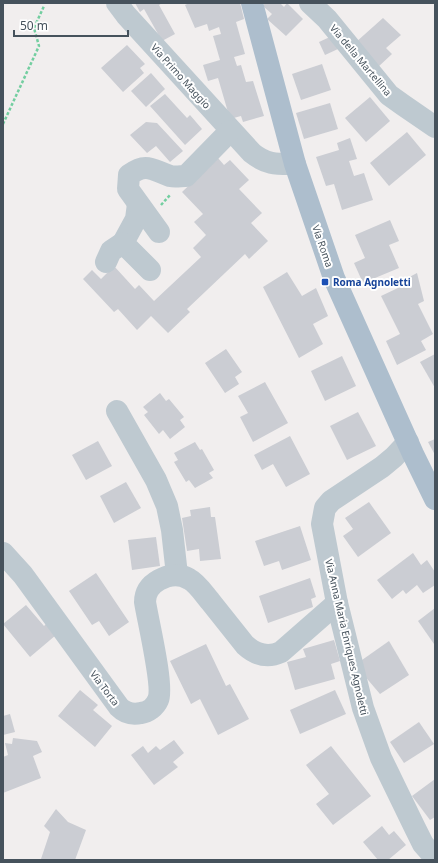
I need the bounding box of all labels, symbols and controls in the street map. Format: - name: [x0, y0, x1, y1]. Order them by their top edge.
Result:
- scale bar: [14, 12, 128, 38]
- text: 50 m: [20, 17, 48, 34]
- street label: Via della Martellina: [327, 21, 395, 99]
- street label: Via Primo Maggio: [148, 40, 214, 112]
- street label: Via Roma: [309, 223, 337, 269]
- place label: Roma Agnoletti: [333, 275, 411, 289]
- marker: Roma Agnoletti: [320, 277, 330, 287]
- street label: Via Anna Maria Enriques Agnoletti: [322, 557, 372, 717]
- street label: Via Torta: [87, 667, 123, 709]

